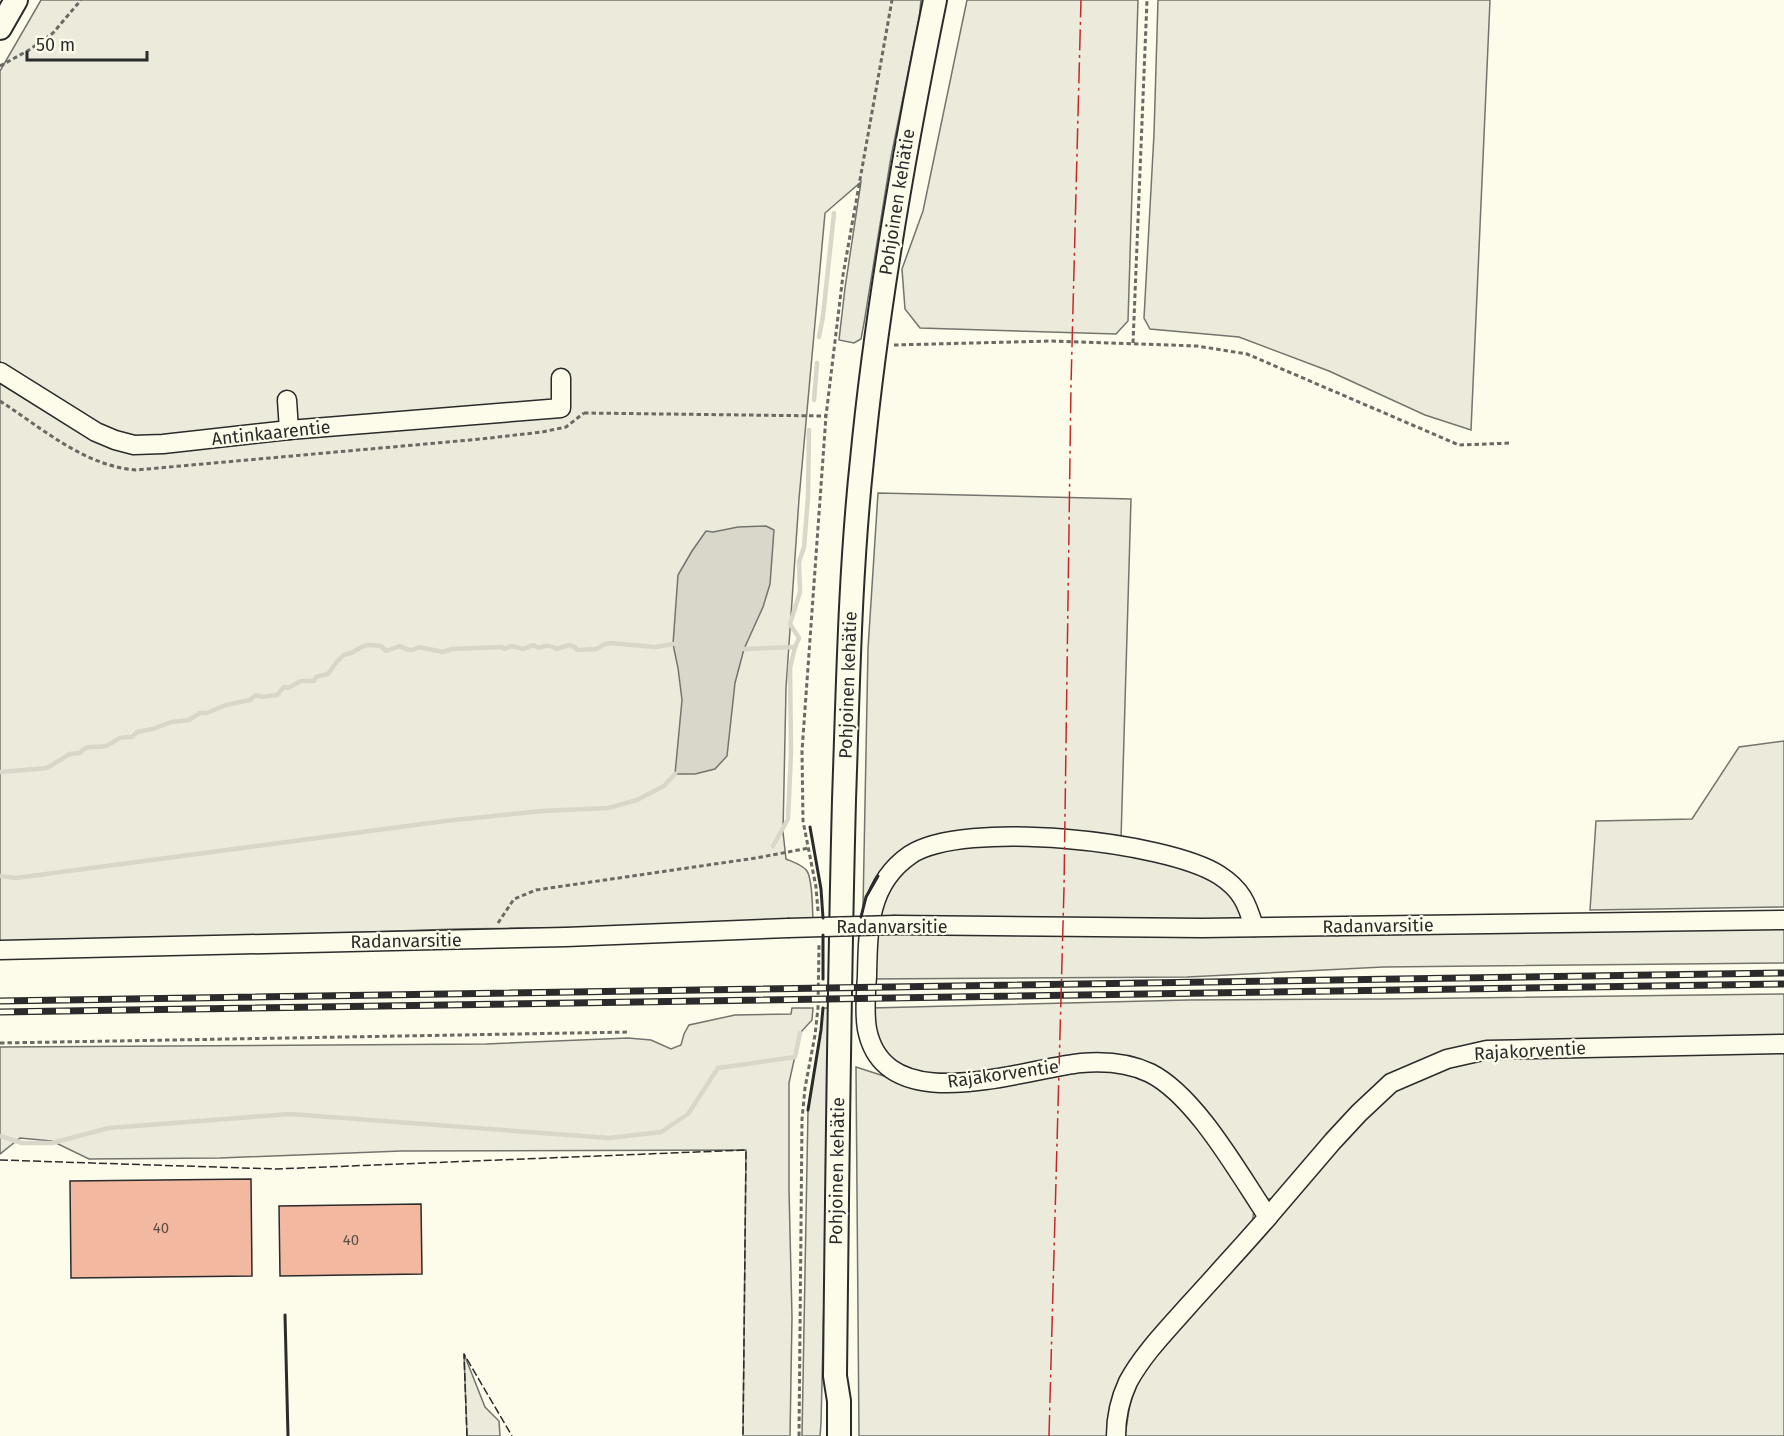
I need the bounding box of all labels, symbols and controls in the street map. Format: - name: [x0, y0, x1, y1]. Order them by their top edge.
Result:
- scale bar: [27, 24, 147, 62]
- text: 50 m: [36, 34, 75, 56]
- street label: Pohjoinen kehätie: [875, 127, 919, 277]
- street label: Antinkaarentie: [210, 416, 332, 450]
- street label: Pohjoinen kehätie: [834, 611, 862, 759]
- street label: Radanvarsitie: [1322, 914, 1434, 938]
- street label: Radanvarsitie: [836, 916, 948, 938]
- street label: Radanvarsitie: [350, 929, 462, 953]
- street label: Rajakorventie: [1473, 1037, 1587, 1065]
- street label: Rajakorventie: [946, 1055, 1060, 1093]
- street label: Pohjoinen kehätie: [825, 1097, 849, 1245]
- house number: 40: [153, 1219, 169, 1237]
- house number: 40: [343, 1231, 359, 1249]

